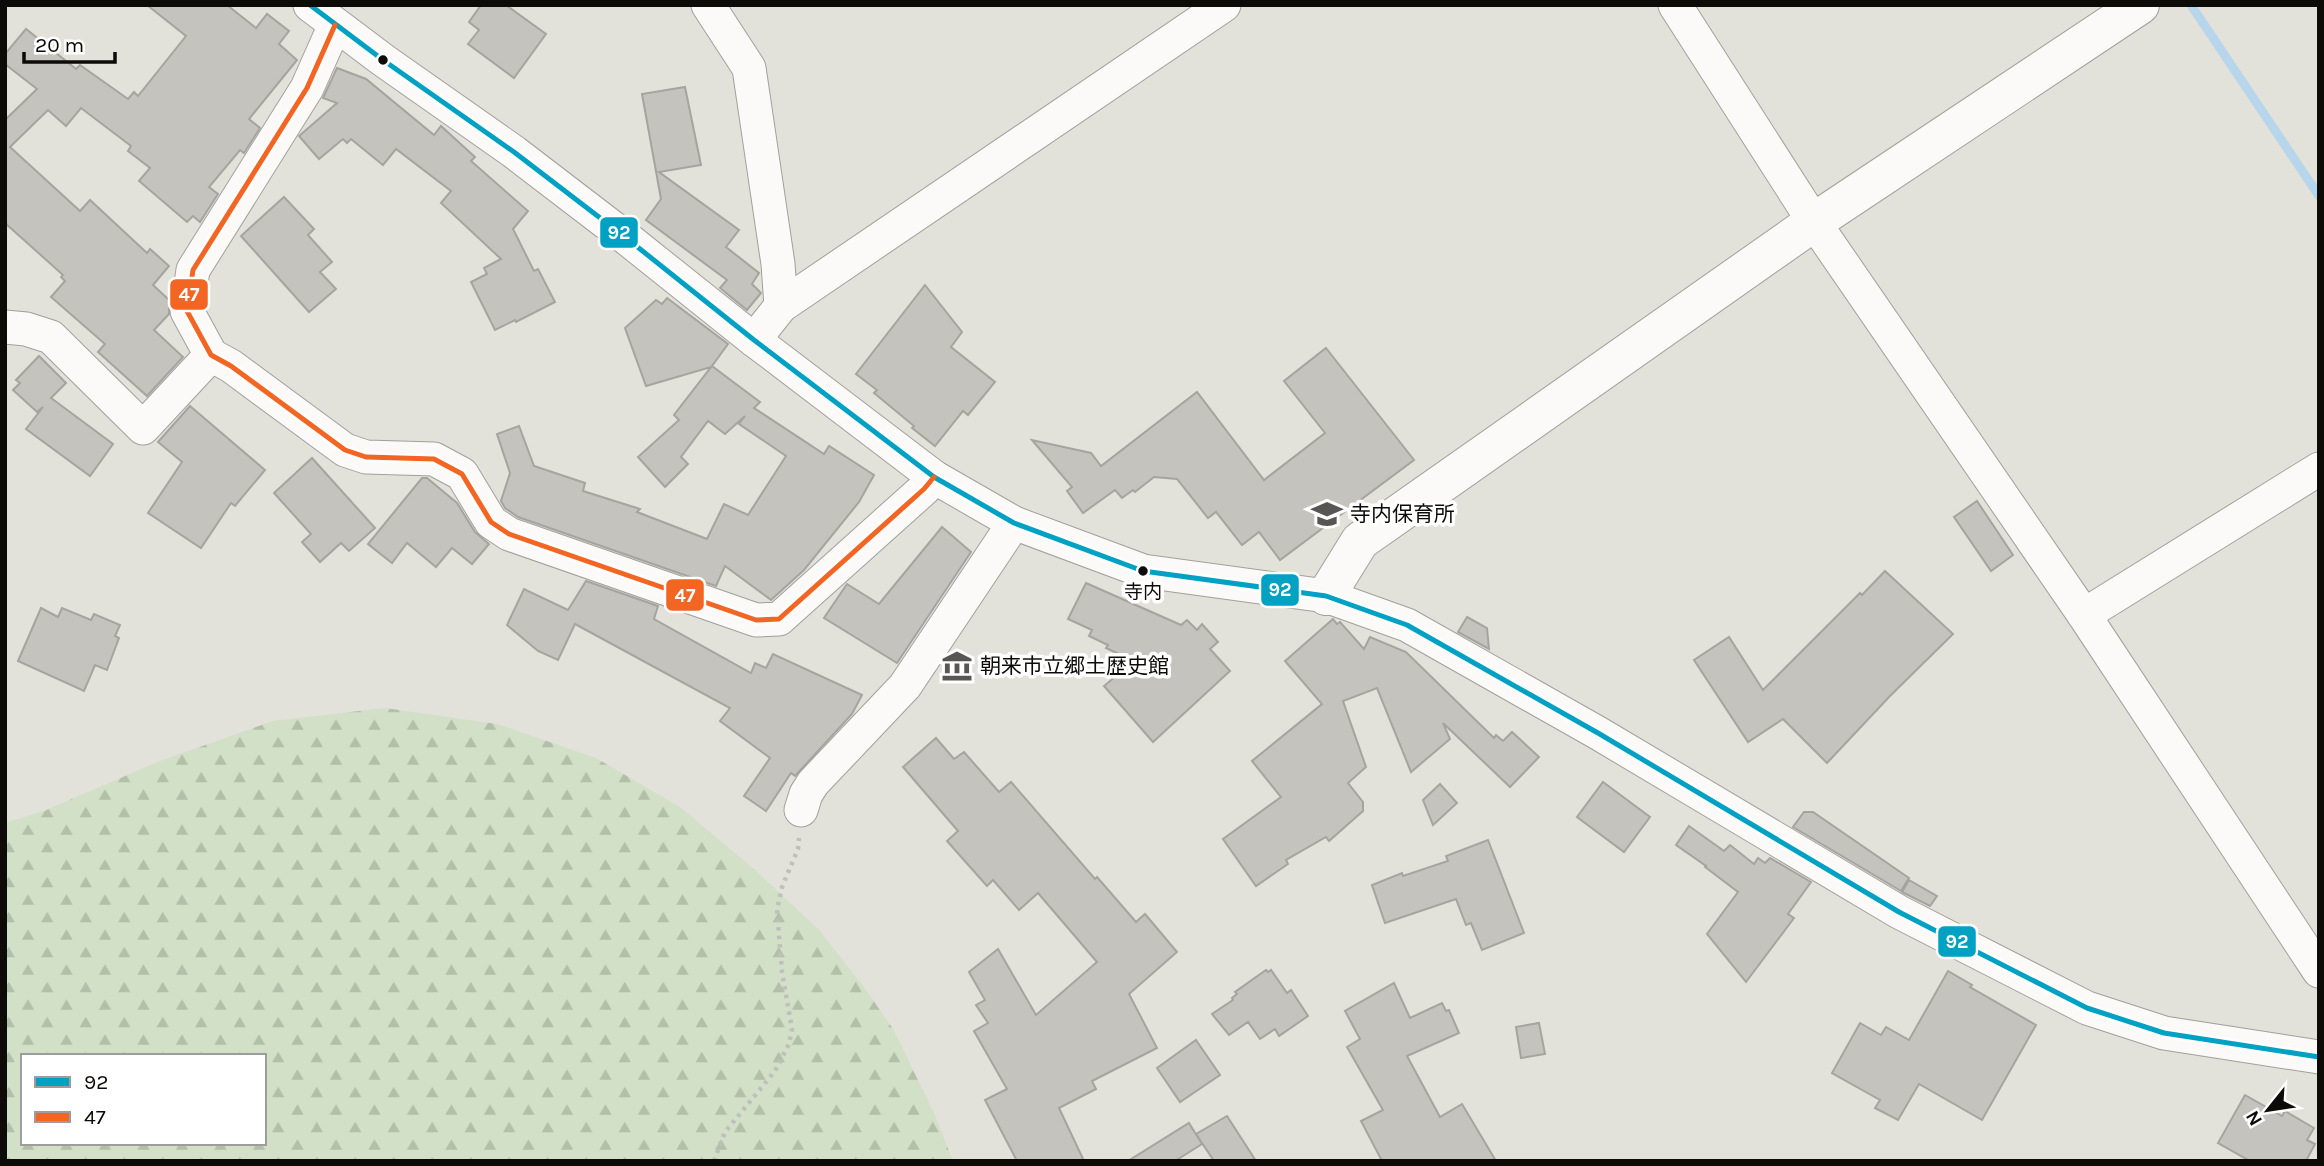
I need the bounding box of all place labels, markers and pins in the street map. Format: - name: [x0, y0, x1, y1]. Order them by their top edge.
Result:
- unlabelled marker: [376, 53, 390, 67]
- school or university icon: 寺内保育所: [1310, 497, 1344, 531]
- place label: 寺内保育所: [1350, 502, 1455, 526]
- marker: 寺内: [1136, 564, 1150, 578]
- place label: 寺内: [1124, 581, 1162, 603]
- museum icon: 朝来市立郷土歴史館: [940, 649, 974, 683]
- place label: 朝来市立郷土歴史館: [980, 654, 1169, 678]

